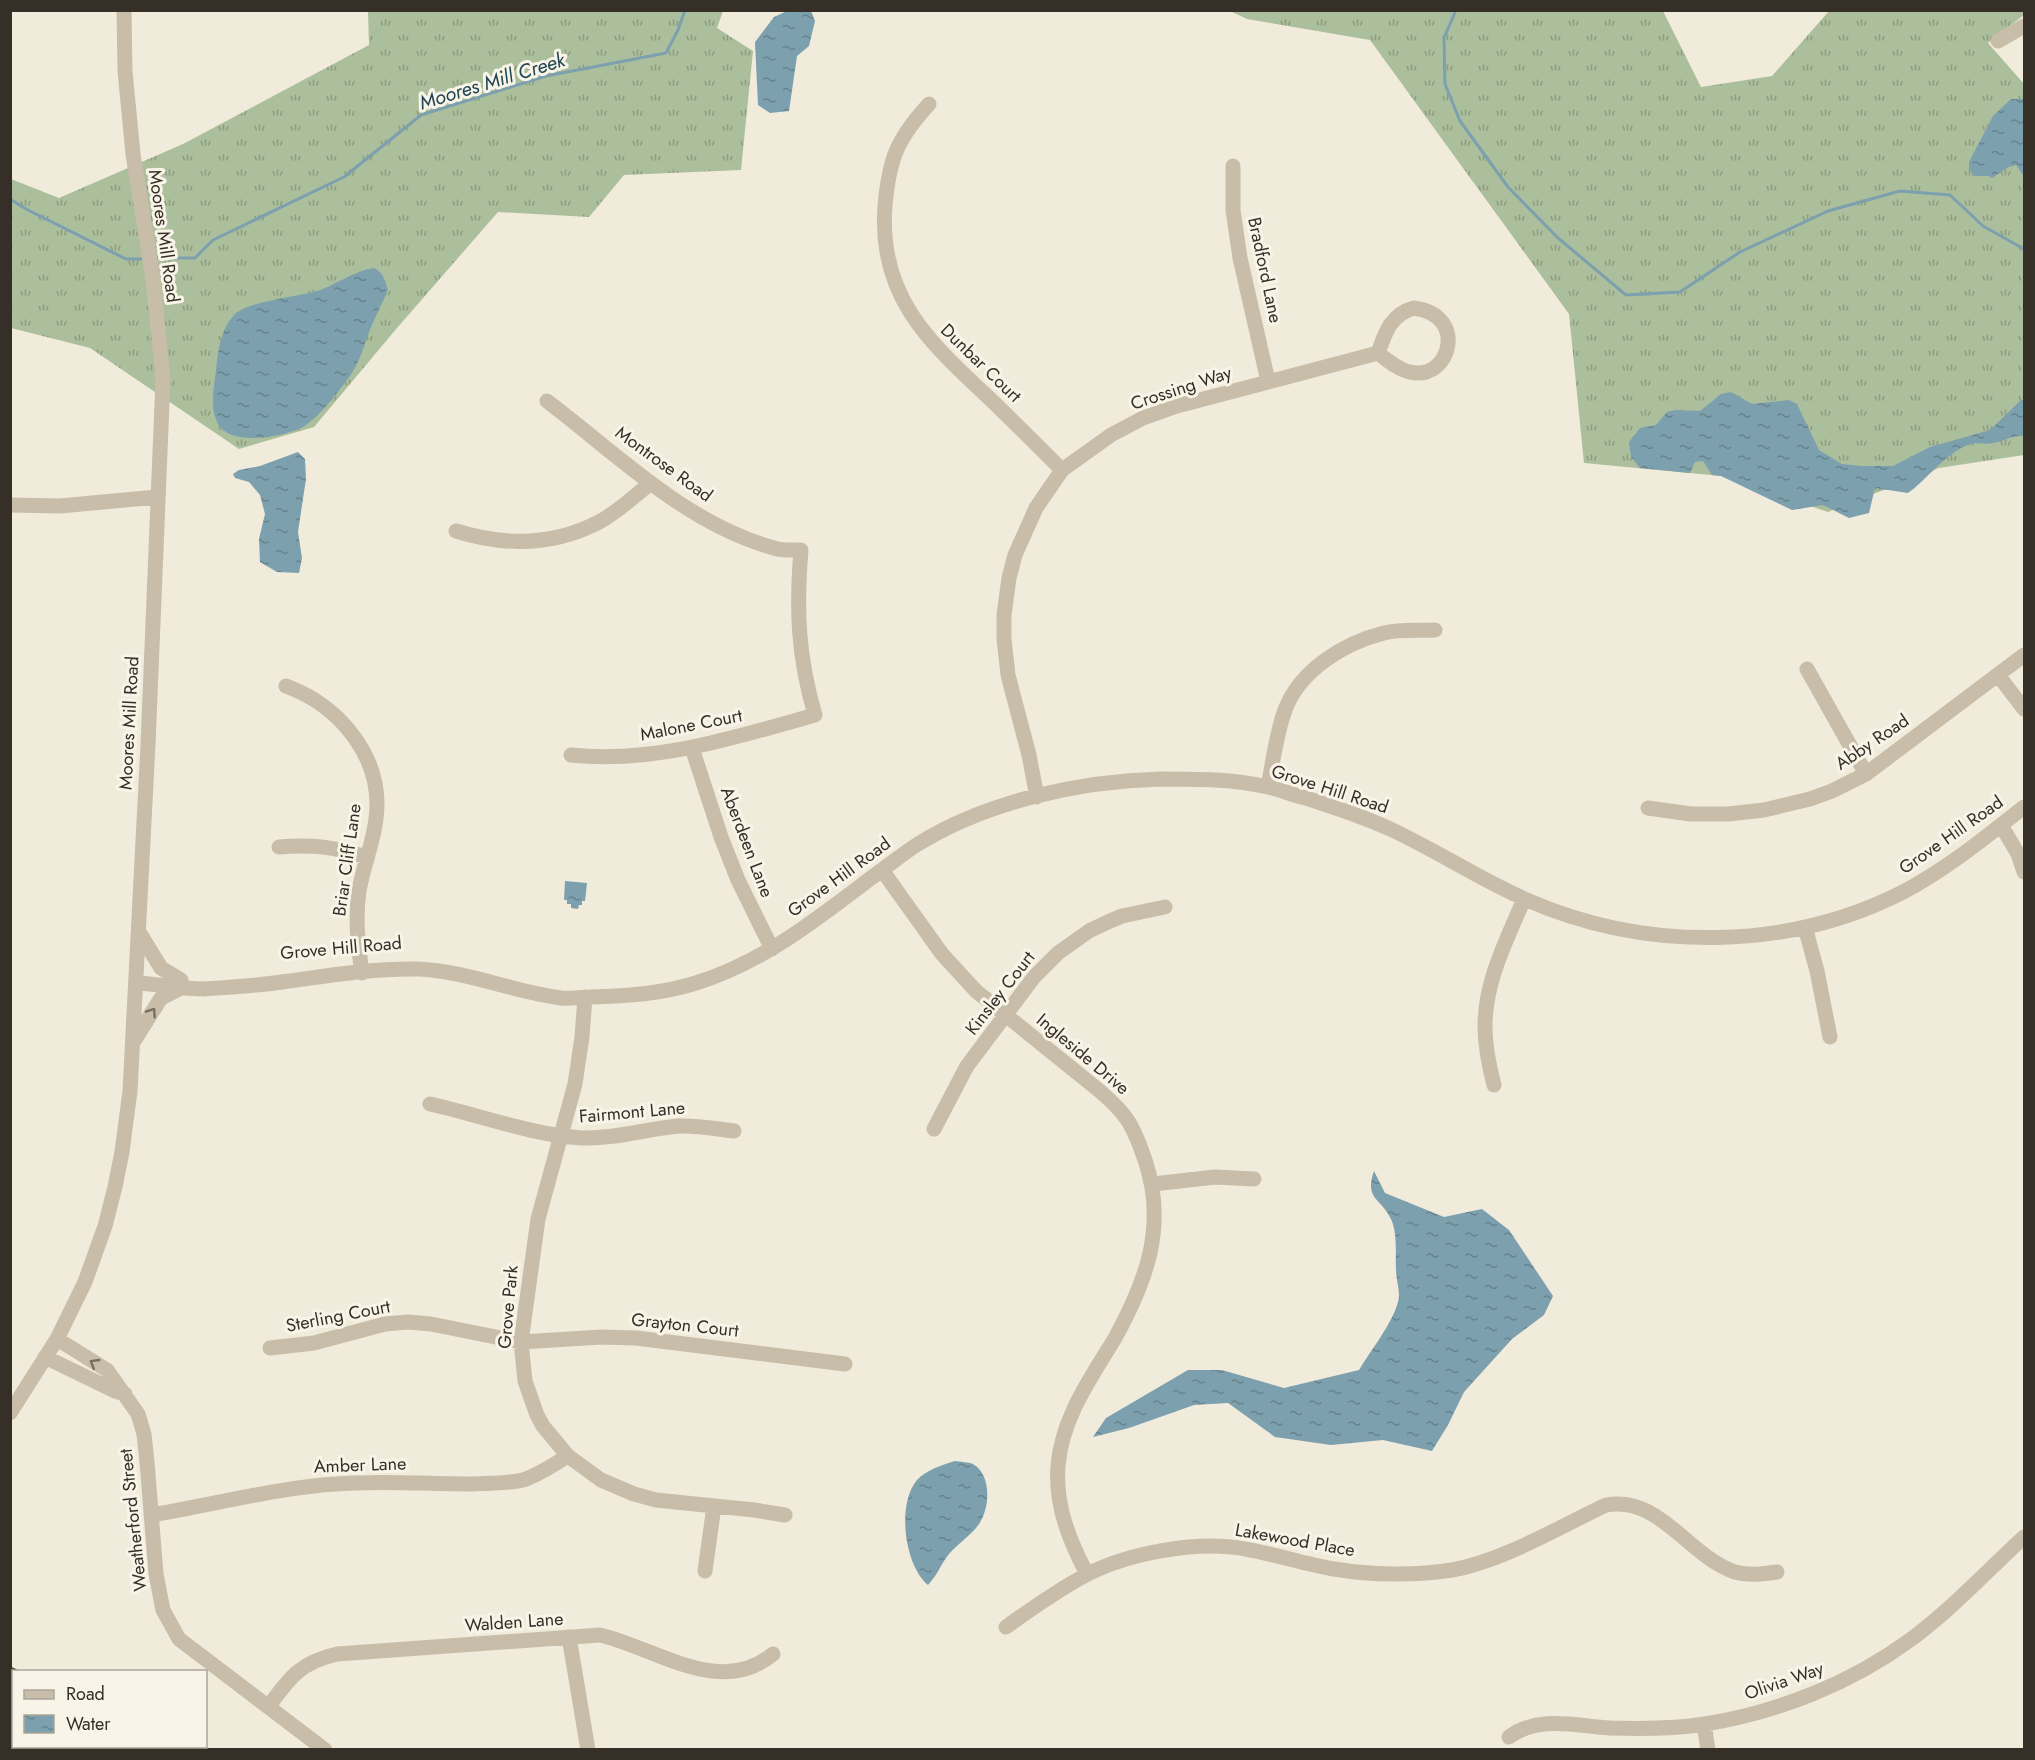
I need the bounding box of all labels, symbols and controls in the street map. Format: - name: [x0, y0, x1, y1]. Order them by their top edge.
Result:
- water label: Moores Mill Creek: [416, 45, 570, 117]
- street label: Moores Mill Road: [142, 168, 186, 304]
- street label: Bradford Lane: [1241, 215, 1289, 325]
- street label: Dunbar Court: [935, 318, 1028, 409]
- street label: Crossing Way: [1127, 359, 1235, 417]
- street label: Montrose Road: [610, 420, 718, 508]
- street label: Moores Mill Road: [113, 655, 145, 791]
- street label: Malone Court: [638, 702, 745, 748]
- street label: Abby Road: [1830, 708, 1914, 776]
- street label: Grove Hill Road: [1268, 758, 1392, 820]
- street label: Aberdeen Lane: [714, 783, 780, 901]
- street label: Grove Hill Road: [1894, 789, 2008, 881]
- street label: Briar Cliff Lane: [326, 802, 368, 918]
- street label: Grove Hill Road: [782, 831, 896, 923]
- street label: Grove Hill Road: [279, 930, 403, 966]
- street label: Kinsley Court: [959, 945, 1041, 1040]
- one-way arrow: [145, 1007, 156, 1018]
- street label: Ingleside Drive: [1031, 1007, 1135, 1101]
- street label: Fairmont Lane: [578, 1094, 686, 1130]
- street label: Grove Park: [491, 1264, 525, 1350]
- street label: Sterling Court: [284, 1293, 393, 1339]
- street label: Grayton Court: [630, 1306, 741, 1344]
- one-way arrow: [90, 1358, 100, 1370]
- street label: Weatherford Street: [113, 1447, 153, 1593]
- street label: Amber Lane: [313, 1450, 407, 1480]
- street label: Lakewood Place: [1233, 1517, 1357, 1563]
- street label: Walden Lane: [464, 1606, 564, 1638]
- street label: Olivia Way: [1741, 1655, 1827, 1707]
- legend: [12, 1670, 207, 1748]
- text: Road: [66, 1681, 105, 1707]
- text: Water: [66, 1711, 111, 1737]

